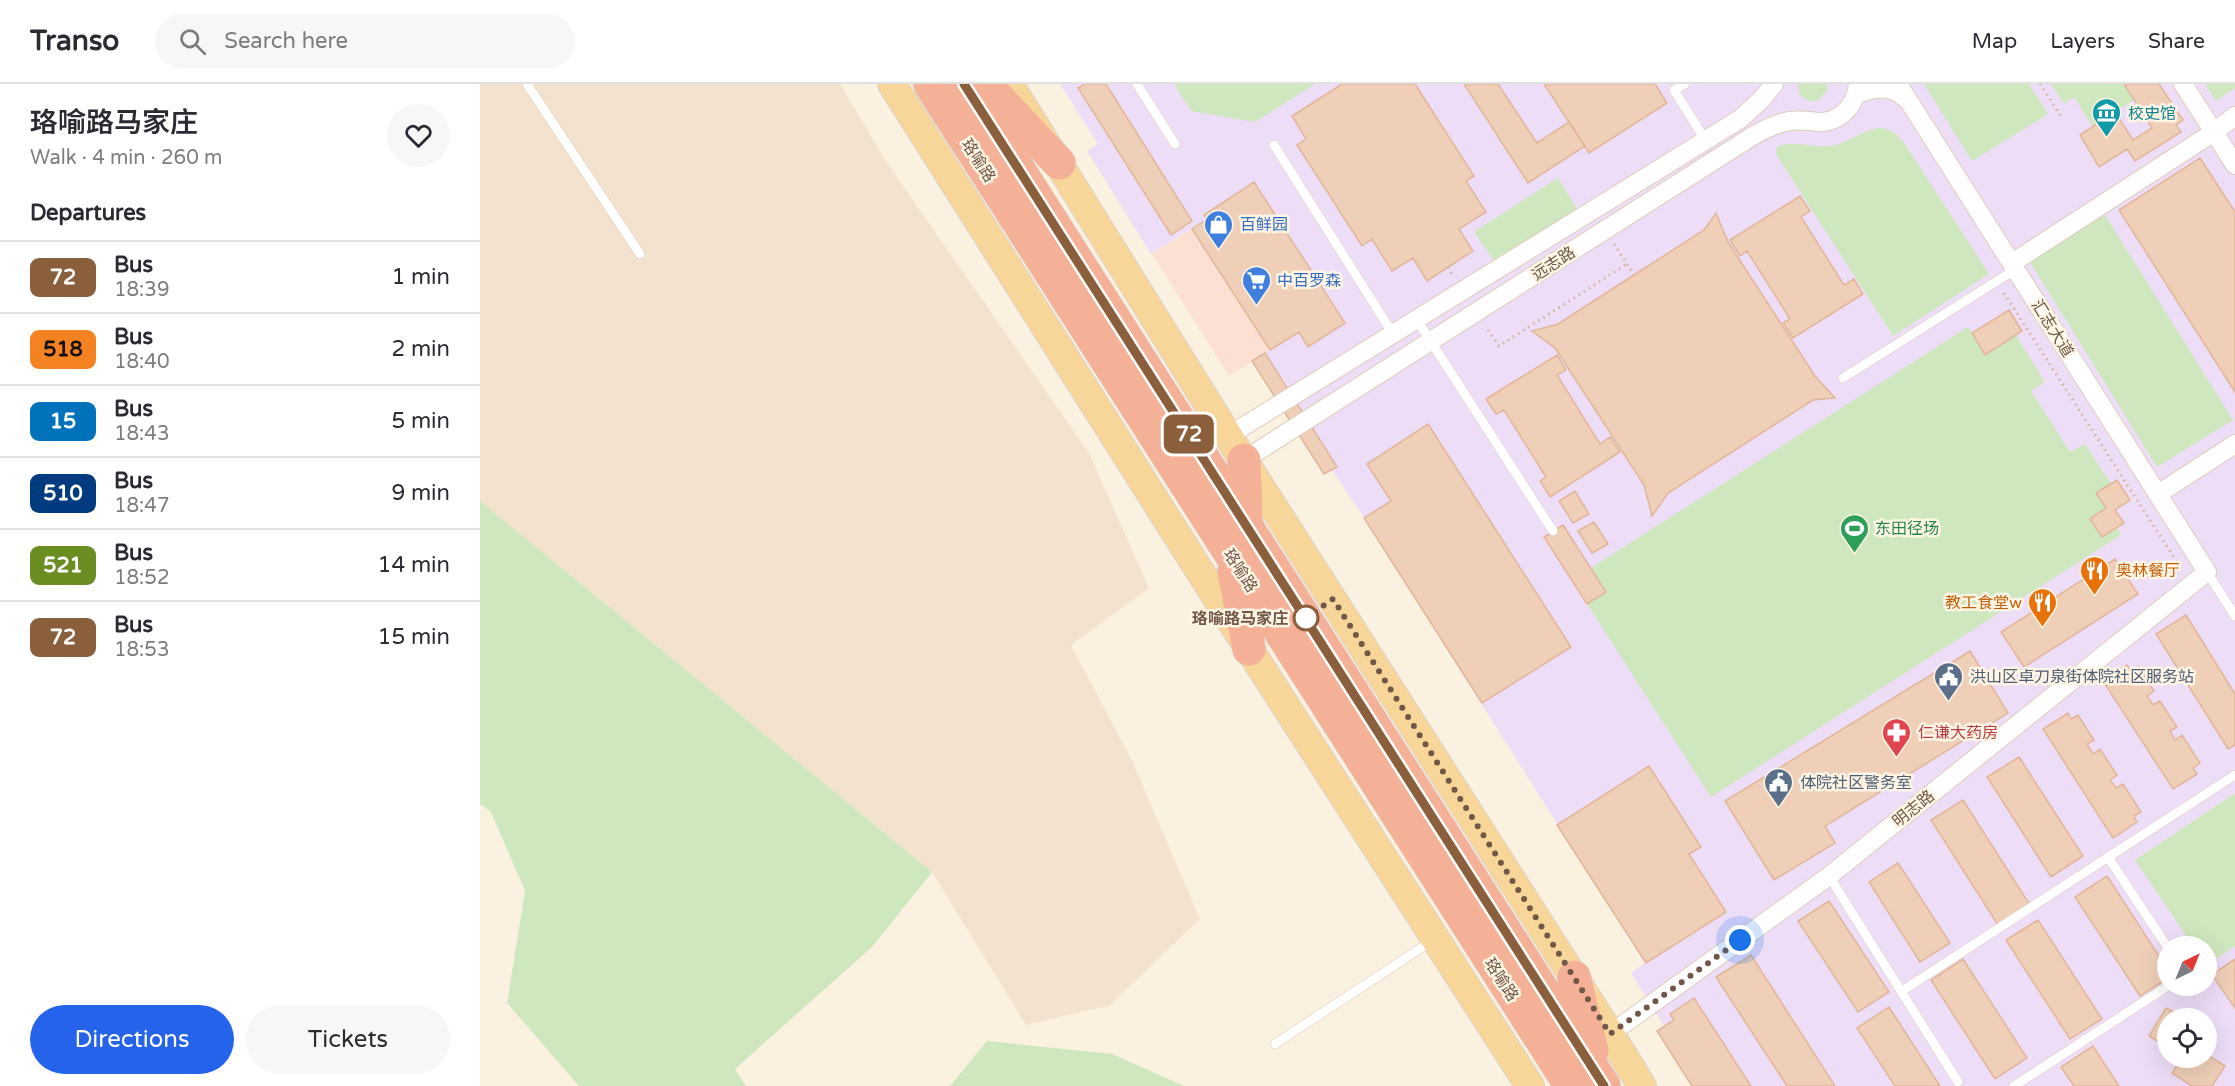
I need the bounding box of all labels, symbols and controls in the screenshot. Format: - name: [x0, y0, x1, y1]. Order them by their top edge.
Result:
- search box: [155, 14, 575, 68]
- text: Transo: [30, 24, 119, 58]
- icon: search: [176, 25, 209, 58]
- text: Search here: [224, 28, 348, 54]
- text: Map: [1972, 29, 2017, 54]
- text: Layers: [2050, 29, 2115, 54]
- text: Share: [2148, 29, 2205, 54]
- museum icon: 校史馆: [2091, 97, 2123, 139]
- button: heart: [387, 104, 450, 167]
- place label: 校史馆: [2128, 104, 2176, 124]
- text: 珞喻路马家庄: [30, 106, 198, 140]
- street label: 珞喻路: [957, 135, 1000, 186]
- text: Walk · 4 min · 260 m: [30, 146, 222, 170]
- text: Departures: [30, 200, 146, 226]
- shop icon: 百鲜园: [1203, 208, 1235, 250]
- place label: 百鲜园: [1240, 215, 1288, 235]
- street label: 远志路: [1528, 242, 1579, 285]
- text: Bus: [114, 252, 153, 278]
- text: 1 min: [391, 264, 450, 290]
- supermarket icon: 中百罗森: [1240, 264, 1272, 306]
- text: 72: [50, 265, 76, 290]
- place label: 中百罗森: [1277, 271, 1341, 291]
- text: 18:39: [114, 278, 169, 302]
- street label: 汇志大道: [2027, 296, 2078, 361]
- text: Bus: [114, 324, 153, 350]
- text: 2 min: [391, 336, 450, 362]
- text: 518: [43, 337, 83, 362]
- text: 18:40: [114, 350, 169, 374]
- text: Bus: [114, 396, 153, 422]
- text: 5 min: [391, 408, 450, 434]
- text: 15: [50, 409, 76, 434]
- line badge: 72: [1162, 414, 1216, 454]
- text: 18:43: [114, 422, 169, 446]
- text: 72: [1176, 422, 1202, 447]
- text: Bus: [114, 468, 153, 494]
- text: 9 min: [391, 480, 450, 506]
- text: 510: [43, 481, 83, 506]
- text: 18:47: [114, 494, 169, 518]
- sports icon: 东田径场: [1838, 512, 1870, 554]
- place label: 东田径场: [1875, 519, 1939, 539]
- text: Bus: [114, 540, 153, 566]
- street label: 珞喻路: [1219, 545, 1262, 596]
- text: 14 min: [378, 552, 450, 578]
- text: 521: [43, 553, 83, 578]
- restaurant icon: 奥林餐厅: [2079, 554, 2111, 596]
- place label: 奥林餐厅: [2116, 561, 2180, 581]
- text: 18:52: [114, 566, 169, 590]
- restaurant icon: 教工食堂w: [2027, 586, 2059, 628]
- place label: 教工食堂w: [1945, 593, 2022, 613]
- marker: 珞喻路马家庄: [1293, 605, 1319, 631]
- place label: 珞喻路马家庄: [1192, 609, 1288, 629]
- text: Bus: [114, 612, 153, 638]
- text: 15 min: [378, 624, 450, 650]
- text: 72: [50, 625, 76, 650]
- text: 18:53: [114, 638, 169, 662]
- public building icon: 洪山区卓刀泉街体院社区服务站: [1933, 660, 1965, 702]
- place label: 洪山区卓刀泉街体院社区服务站: [1970, 667, 2194, 687]
- pharmacy icon: 仁谦大药房: [1881, 716, 1913, 758]
- place label: 仁谦大药房: [1918, 723, 1998, 743]
- public building icon: 体院社区警务室: [1763, 766, 1795, 808]
- place label: 体院社区警务室: [1800, 773, 1912, 793]
- street label: 明志路: [1889, 786, 1939, 832]
- your location: [1725, 925, 1755, 955]
- north arrow: [2157, 936, 2217, 996]
- map controls: [2157, 936, 2217, 1068]
- street label: 珞喻路: [1480, 954, 1523, 1005]
- button: Directions: [30, 1005, 234, 1074]
- button: Tickets: [246, 1005, 450, 1074]
- button: locate: [2157, 1008, 2217, 1068]

